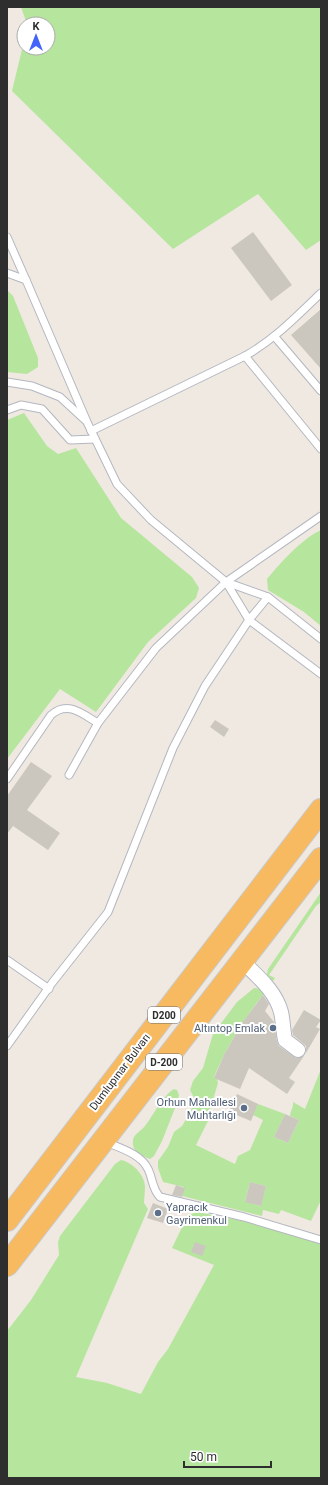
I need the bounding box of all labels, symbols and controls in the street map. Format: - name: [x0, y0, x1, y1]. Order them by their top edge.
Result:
- north arrow: [16, 16, 56, 56]
- text: K: [33, 20, 41, 33]
- road number: D200: [148, 1007, 180, 1023]
- place label: Altıntop Emlak: [194, 1022, 265, 1035]
- marker: Altıntop Emlak: [268, 1023, 278, 1033]
- street label: Dumlupınar Bulvarı: [87, 1031, 153, 1113]
- road number: D-200: [146, 1054, 182, 1070]
- place label: Orhun Mahallesi Muhtarlığı: [157, 1096, 236, 1122]
- marker: Orhun Mahallesi Muhtarlığı: [239, 1103, 249, 1113]
- place label: Yapracık Gayrimenkul: [166, 1201, 227, 1227]
- marker: Yapracık Gayrimenkul: [153, 1208, 163, 1218]
- scale bar: [184, 1443, 271, 1469]
- text: 50 m: [190, 1450, 217, 1464]

